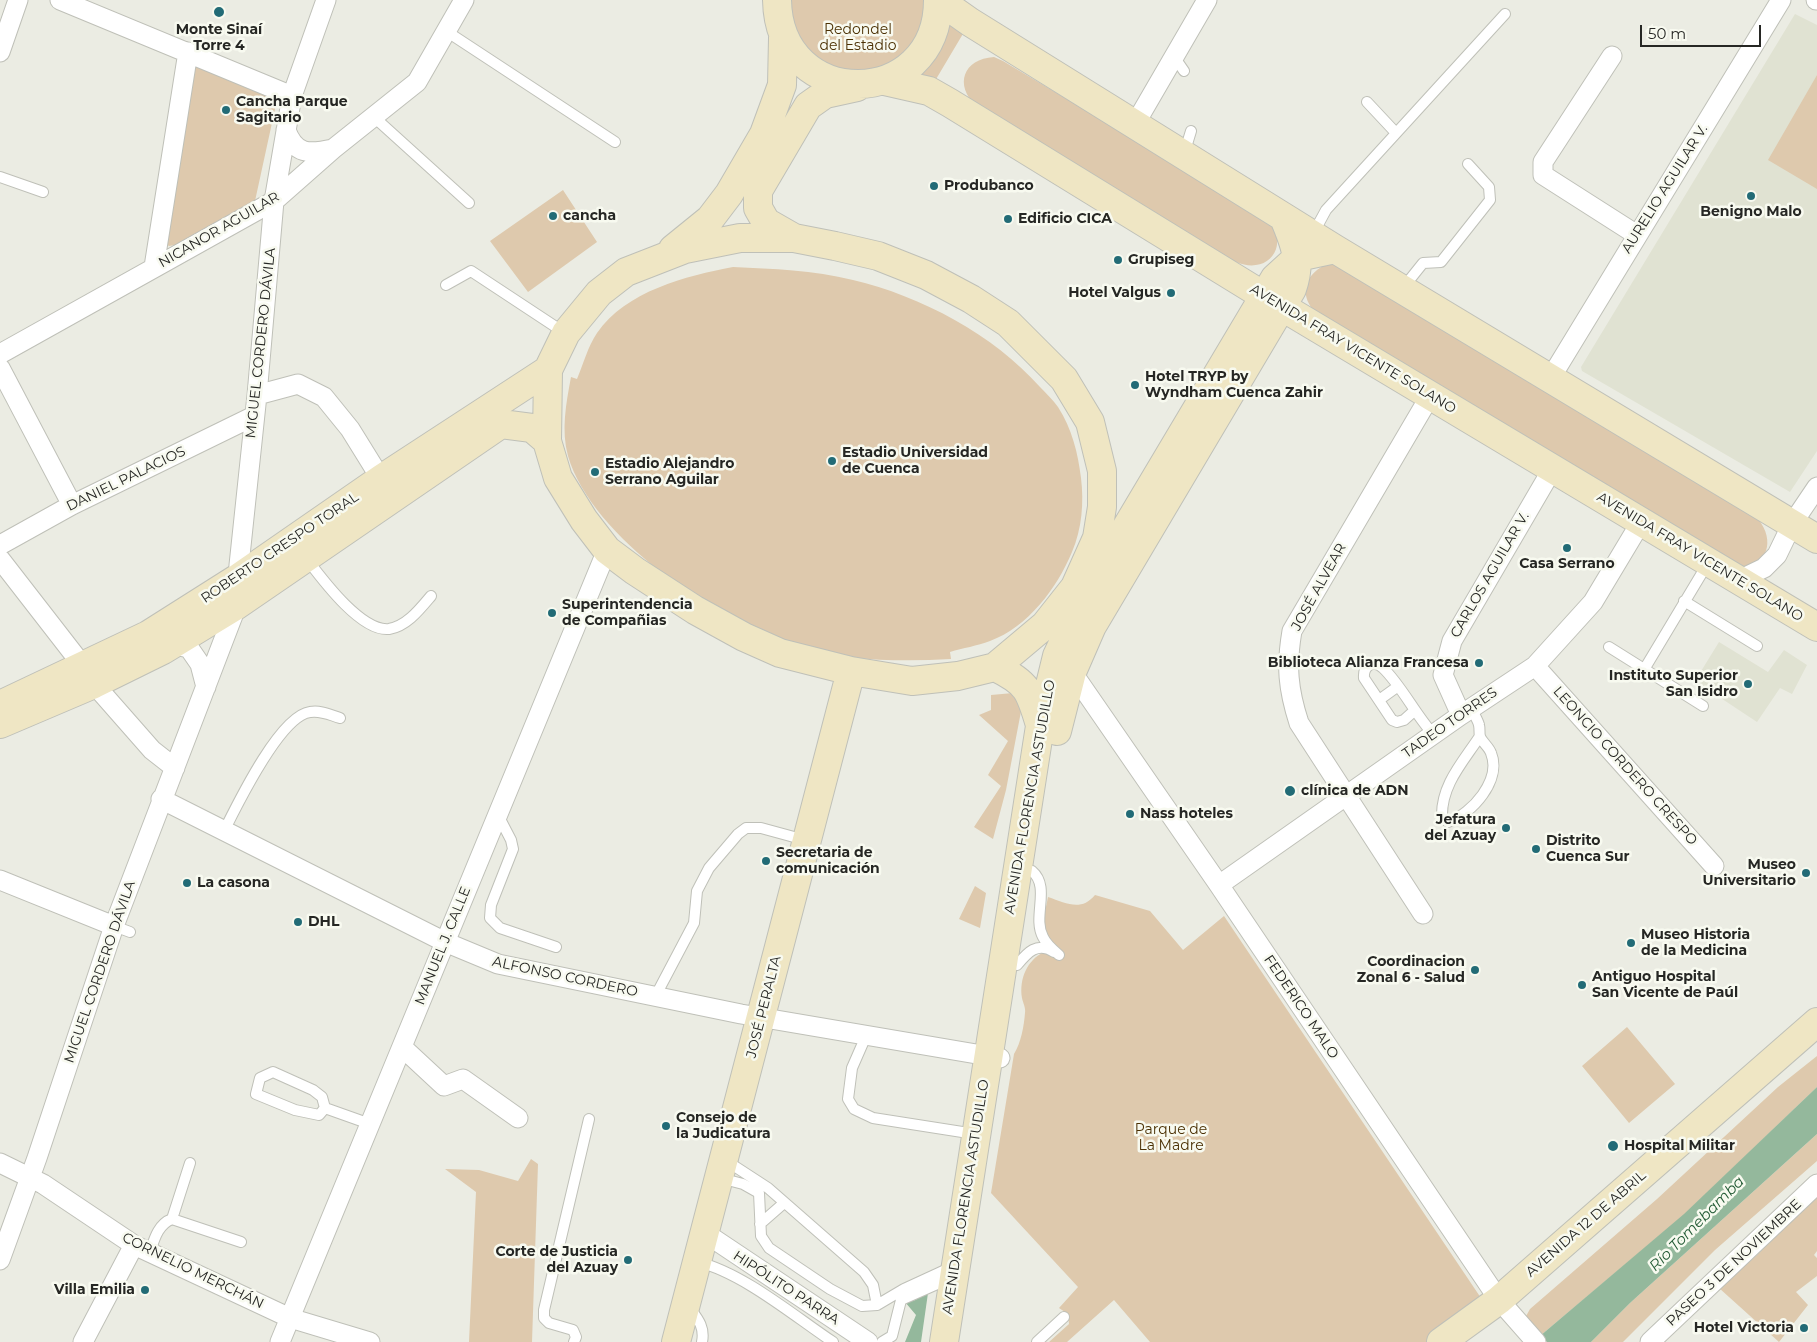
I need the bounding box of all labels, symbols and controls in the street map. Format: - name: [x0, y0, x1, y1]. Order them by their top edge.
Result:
- marker: Monte Sinaí Torre 4: [212, 5, 226, 19]
- scale bar: [1642, 15, 1763, 47]
- place label: Monte Sinaí Torre 4: [176, 22, 262, 54]
- park label: Redondel del Estadio: [819, 22, 897, 54]
- text: 50 m: [1648, 24, 1686, 43]
- place label: Cancha Parque Sagitario: [236, 94, 348, 126]
- marker: Cancha Parque Sagitario: [220, 104, 232, 116]
- street label: AURELIO AGUILAR V.: [1618, 122, 1712, 256]
- place label: Produbanco: [944, 178, 1034, 194]
- marker: Produbanco: [928, 180, 940, 192]
- street label: NICANOR AGUILAR: [156, 189, 282, 271]
- marker: Benigno Malo: [1745, 190, 1757, 202]
- place label: Benigno Malo: [1700, 204, 1802, 220]
- place label: cancha: [563, 208, 616, 224]
- marker: cancha: [547, 210, 559, 222]
- place label: Edificio CICA: [1018, 211, 1112, 227]
- marker: Edificio CICA: [1002, 213, 1014, 225]
- street label: MIGUEL CORDERO DÁVILA: [243, 247, 279, 439]
- place label: Grupiseg: [1128, 252, 1194, 268]
- marker: Grupiseg: [1112, 254, 1124, 266]
- street label: AVENIDA FRAY VICENTE SOLANO: [1247, 281, 1459, 417]
- place label: Hotel Valgus: [1068, 285, 1161, 301]
- marker: Hotel Valgus: [1165, 287, 1177, 299]
- place label: Hotel TRYP by Wyndham Cuenca Zahir: [1145, 369, 1323, 402]
- marker: Hotel TRYP by Wyndham Cuenca Zahir: [1129, 379, 1141, 391]
- street label: DANIEL PALACIOS: [64, 443, 188, 515]
- place label: Estadio Universidad de Cuenca: [842, 445, 988, 478]
- marker: Estadio Universidad de Cuenca: [826, 455, 838, 467]
- place label: Estadio Alejandro Serrano Aguilar: [605, 456, 734, 488]
- marker: Estadio Alejandro Serrano Aguilar: [589, 466, 601, 478]
- street label: ROBERTO CRESPO TORAL: [198, 489, 362, 607]
- street label: AVENIDA FRAY VICENTE SOLANO: [1594, 489, 1806, 625]
- street label: CARLOS AGUILAR V.: [1447, 509, 1533, 641]
- street label: JOSÉ ALVEAR: [1288, 540, 1350, 634]
- marker: Casa Serrano: [1561, 542, 1573, 554]
- place label: Casa Serrano: [1519, 556, 1615, 572]
- place label: Superintendencia de Compañias: [562, 597, 693, 630]
- marker: Superintendencia de Compañias: [546, 607, 558, 619]
- place label: Biblioteca Alianza Francesa: [1268, 655, 1469, 671]
- marker: Biblioteca Alianza Francesa: [1473, 657, 1485, 669]
- place label: Instituto Superior San Isidro: [1609, 668, 1738, 700]
- street label: AVENIDA FLORENCIA ASTUDILLO: [1001, 678, 1059, 916]
- marker: Instituto Superior San Isidro: [1742, 678, 1754, 690]
- street label: LEONCIO CORDERO CRESPO: [1549, 683, 1701, 849]
- street label: TADEO TORRES: [1399, 684, 1501, 762]
- place label: clínica de ADN: [1301, 783, 1408, 799]
- marker: clínica de ADN: [1283, 784, 1297, 798]
- place label: Nass hoteles: [1140, 806, 1233, 822]
- marker: Nass hoteles: [1124, 808, 1136, 820]
- place label: Jefatura del Azuay: [1425, 812, 1496, 844]
- marker: Jefatura del Azuay: [1500, 822, 1512, 834]
- place label: Distrito Cuenca Sur: [1546, 833, 1630, 866]
- marker: Distrito Cuenca Sur: [1530, 843, 1542, 855]
- place label: Secretaria de comunicación: [776, 845, 880, 878]
- marker: Secretaria de comunicación: [760, 855, 772, 867]
- place label: Museo Universitario: [1703, 857, 1796, 890]
- marker: Museo Universitario: [1800, 867, 1812, 879]
- place label: La casona: [197, 875, 270, 891]
- marker: La casona: [181, 877, 193, 889]
- street label: MIGUEL CORDERO DÁVILA: [61, 879, 139, 1065]
- street label: MANUEL J. CALLE: [412, 884, 474, 1008]
- place label: DHL: [308, 914, 339, 930]
- marker: DHL: [292, 916, 304, 928]
- place label: Museo Historia de la Medicina: [1641, 927, 1750, 960]
- marker: Museo Historia de la Medicina: [1625, 937, 1637, 949]
- street label: FEDERICO MALO: [1260, 952, 1342, 1062]
- street label: ALFONSO CORDERO: [491, 953, 639, 1001]
- street label: JOSÉ PERALTA: [743, 954, 785, 1060]
- place label: Coordinacion Zonal 6 - Salud: [1357, 954, 1465, 986]
- marker: Coordinacion Zonal 6 - Salud: [1469, 964, 1481, 976]
- place label: Antiguo Hospital San Vicente de Paúl: [1592, 969, 1738, 1002]
- marker: Antiguo Hospital San Vicente de Paúl: [1576, 979, 1588, 991]
- street label: AVENIDA FLORENCIA ASTUDILLO: [939, 1078, 993, 1316]
- place label: Consejo de la Judicatura: [676, 1110, 771, 1142]
- marker: Consejo de la Judicatura: [660, 1120, 672, 1132]
- park label: Parque de La Madre: [1135, 1122, 1207, 1154]
- place label: Hospital Militar: [1624, 1138, 1735, 1154]
- marker: Hospital Militar: [1606, 1139, 1620, 1153]
- street label: AVENIDA 12 DE ABRIL: [1523, 1167, 1649, 1281]
- water label: Río Tomebamba: [1646, 1173, 1748, 1275]
- street label: PASEO 3 DE NOVIEMBRE: [1663, 1196, 1805, 1330]
- street label: CORNELIO MERCHÁN: [119, 1229, 267, 1313]
- place label: Corte de Justicia del Azuay: [496, 1244, 618, 1276]
- street label: HIPÓLITO PARRA: [730, 1247, 842, 1329]
- marker: Corte de Justicia del Azuay: [622, 1254, 634, 1266]
- place label: Villa Emilia: [54, 1282, 135, 1298]
- marker: Villa Emilia: [139, 1284, 151, 1296]
- place label: Hotel Victoria: [1694, 1320, 1794, 1336]
- marker: Hotel Victoria: [1798, 1322, 1810, 1334]

